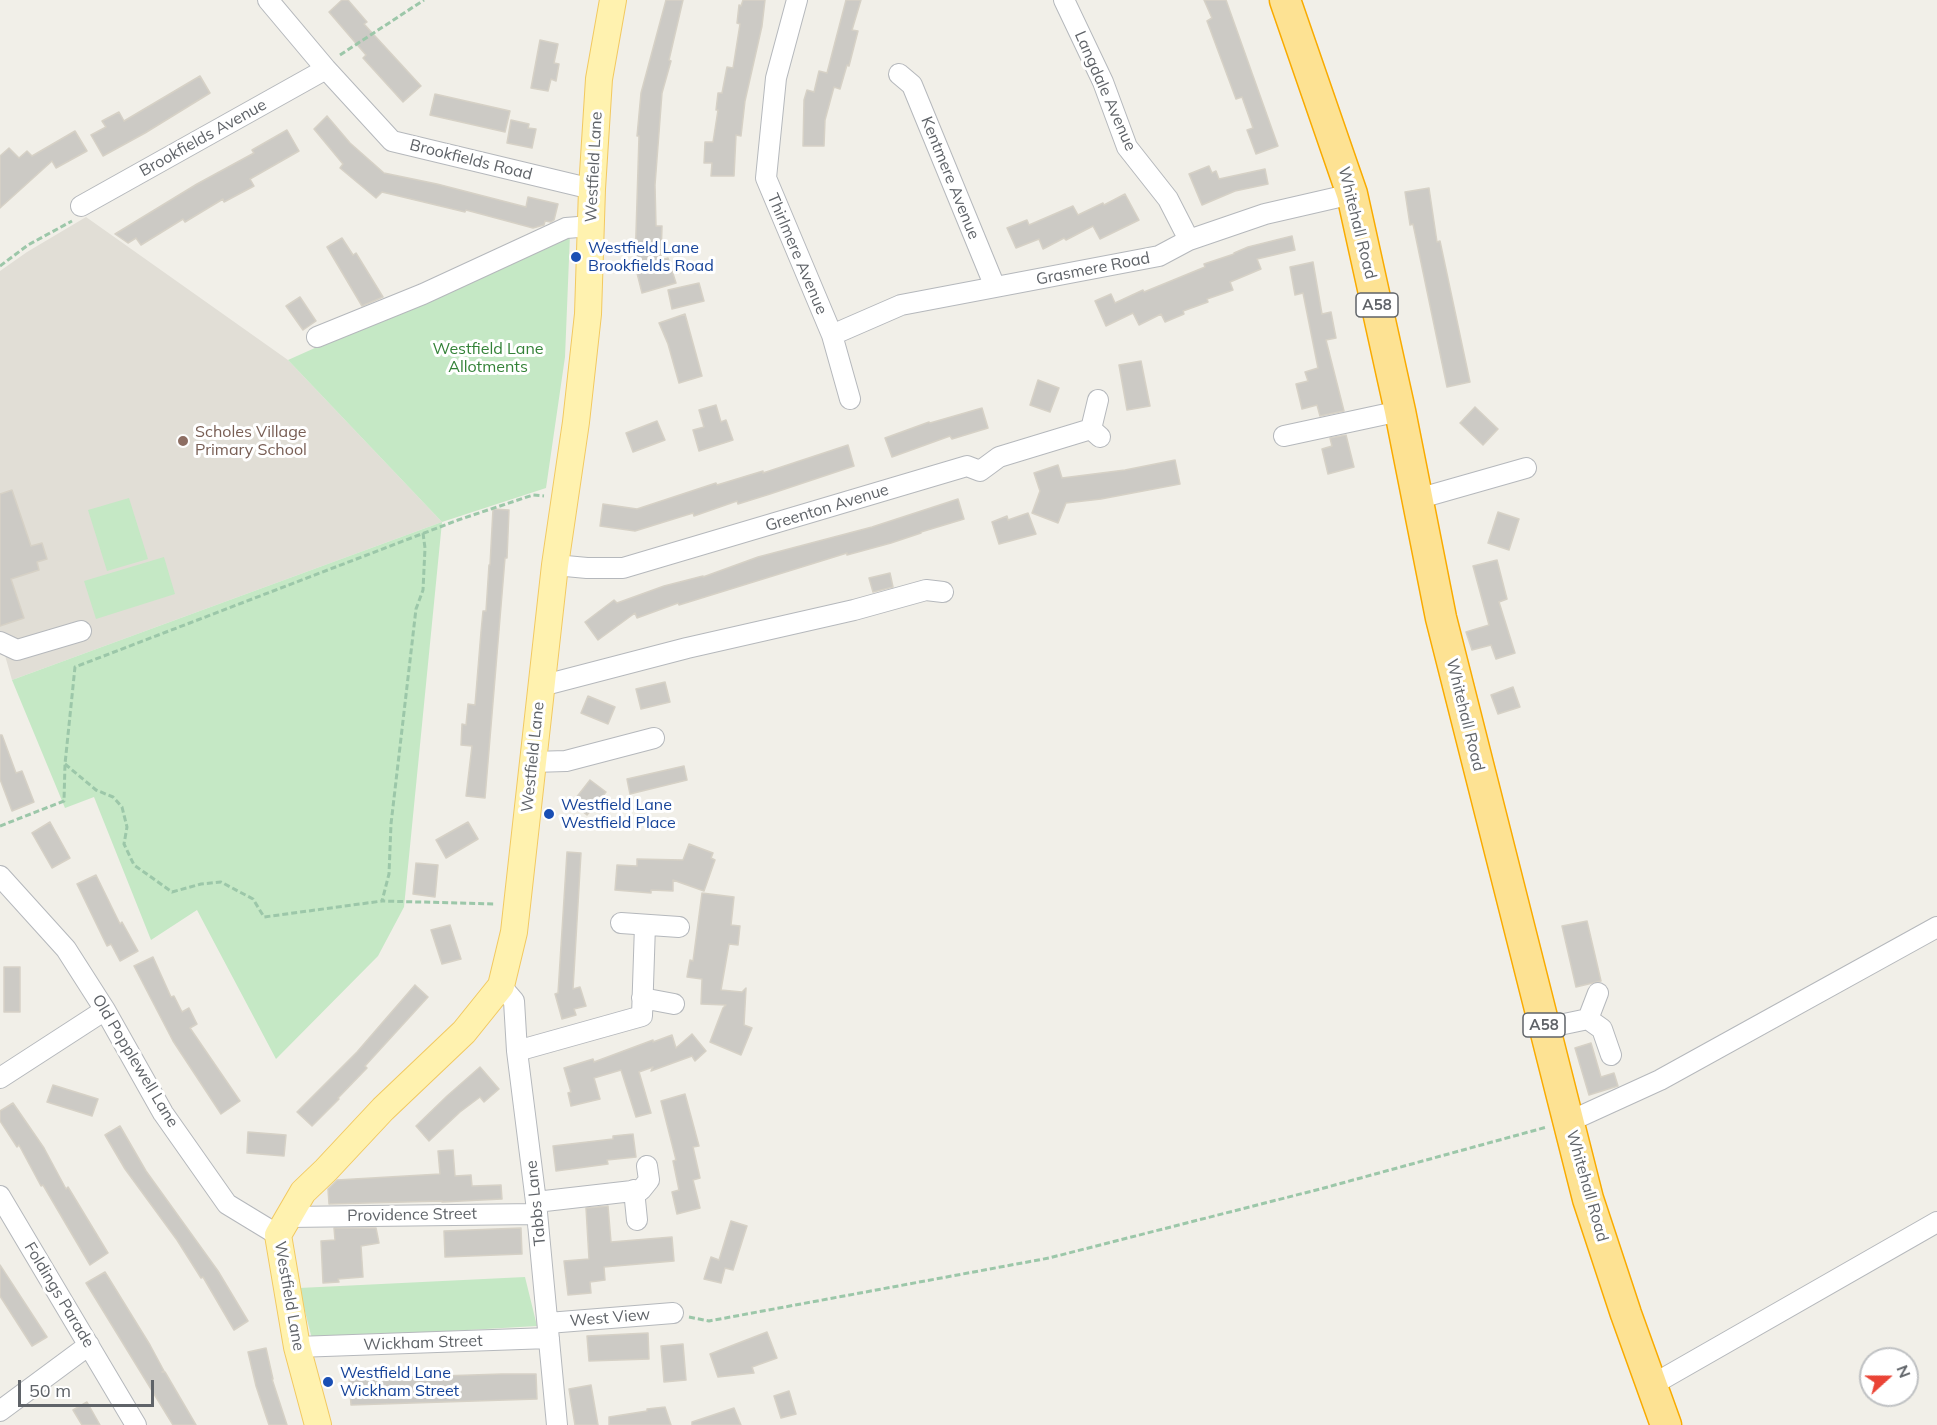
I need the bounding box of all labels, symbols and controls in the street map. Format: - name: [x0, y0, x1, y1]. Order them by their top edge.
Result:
- street label: Langdale Avenue: [1070, 28, 1140, 154]
- street label: Brookfields Avenue: [136, 95, 270, 181]
- street label: Westfield Lane: [582, 111, 606, 223]
- street label: Kentmere Avenue: [917, 114, 983, 242]
- street label: Brookfields Road: [408, 135, 534, 185]
- street label: Whitehall Road: [1334, 165, 1380, 281]
- street label: Thirlmere Avenue: [763, 191, 831, 317]
- place label: Westfield Lane Brookfields Road: [588, 238, 714, 276]
- street label: Grasmere Road: [1034, 249, 1152, 289]
- marker: Westfield Lane Brookfields Road: [569, 250, 583, 264]
- road number: A58: [1356, 293, 1398, 317]
- park label: Westfield Lane Allotments: [433, 339, 543, 377]
- place label: Scholes Village Primary School: [195, 422, 307, 460]
- marker: Scholes Village Primary School: [176, 434, 190, 448]
- street label: Greenton Avenue: [763, 480, 891, 536]
- street label: Whitehall Road: [1442, 657, 1488, 773]
- street label: Westfield Lane: [518, 701, 548, 813]
- place label: Westfield Lane Westfield Place: [561, 795, 676, 833]
- marker: Westfield Lane Westfield Place: [542, 807, 556, 821]
- street label: Old Popplewell Lane: [88, 991, 182, 1131]
- road number: A58: [1523, 1013, 1565, 1037]
- street label: Whitehall Road: [1562, 1128, 1612, 1244]
- street label: Tabbs Lane: [522, 1159, 550, 1247]
- street label: Providence Street: [347, 1204, 477, 1226]
- street label: Foldings Parade: [20, 1239, 98, 1351]
- street label: Westfield Lane: [270, 1240, 308, 1352]
- street label: West View: [569, 1305, 651, 1331]
- street label: Wickham Street: [363, 1331, 483, 1355]
- north arrow: [1859, 1347, 1919, 1407]
- text: N: [1892, 1362, 1915, 1380]
- place label: Westfield Lane Wickham Street: [340, 1363, 459, 1401]
- scale bar: [21, 1368, 158, 1406]
- marker: Westfield Lane Wickham Street: [321, 1375, 335, 1389]
- text: 50 m: [29, 1379, 71, 1402]

